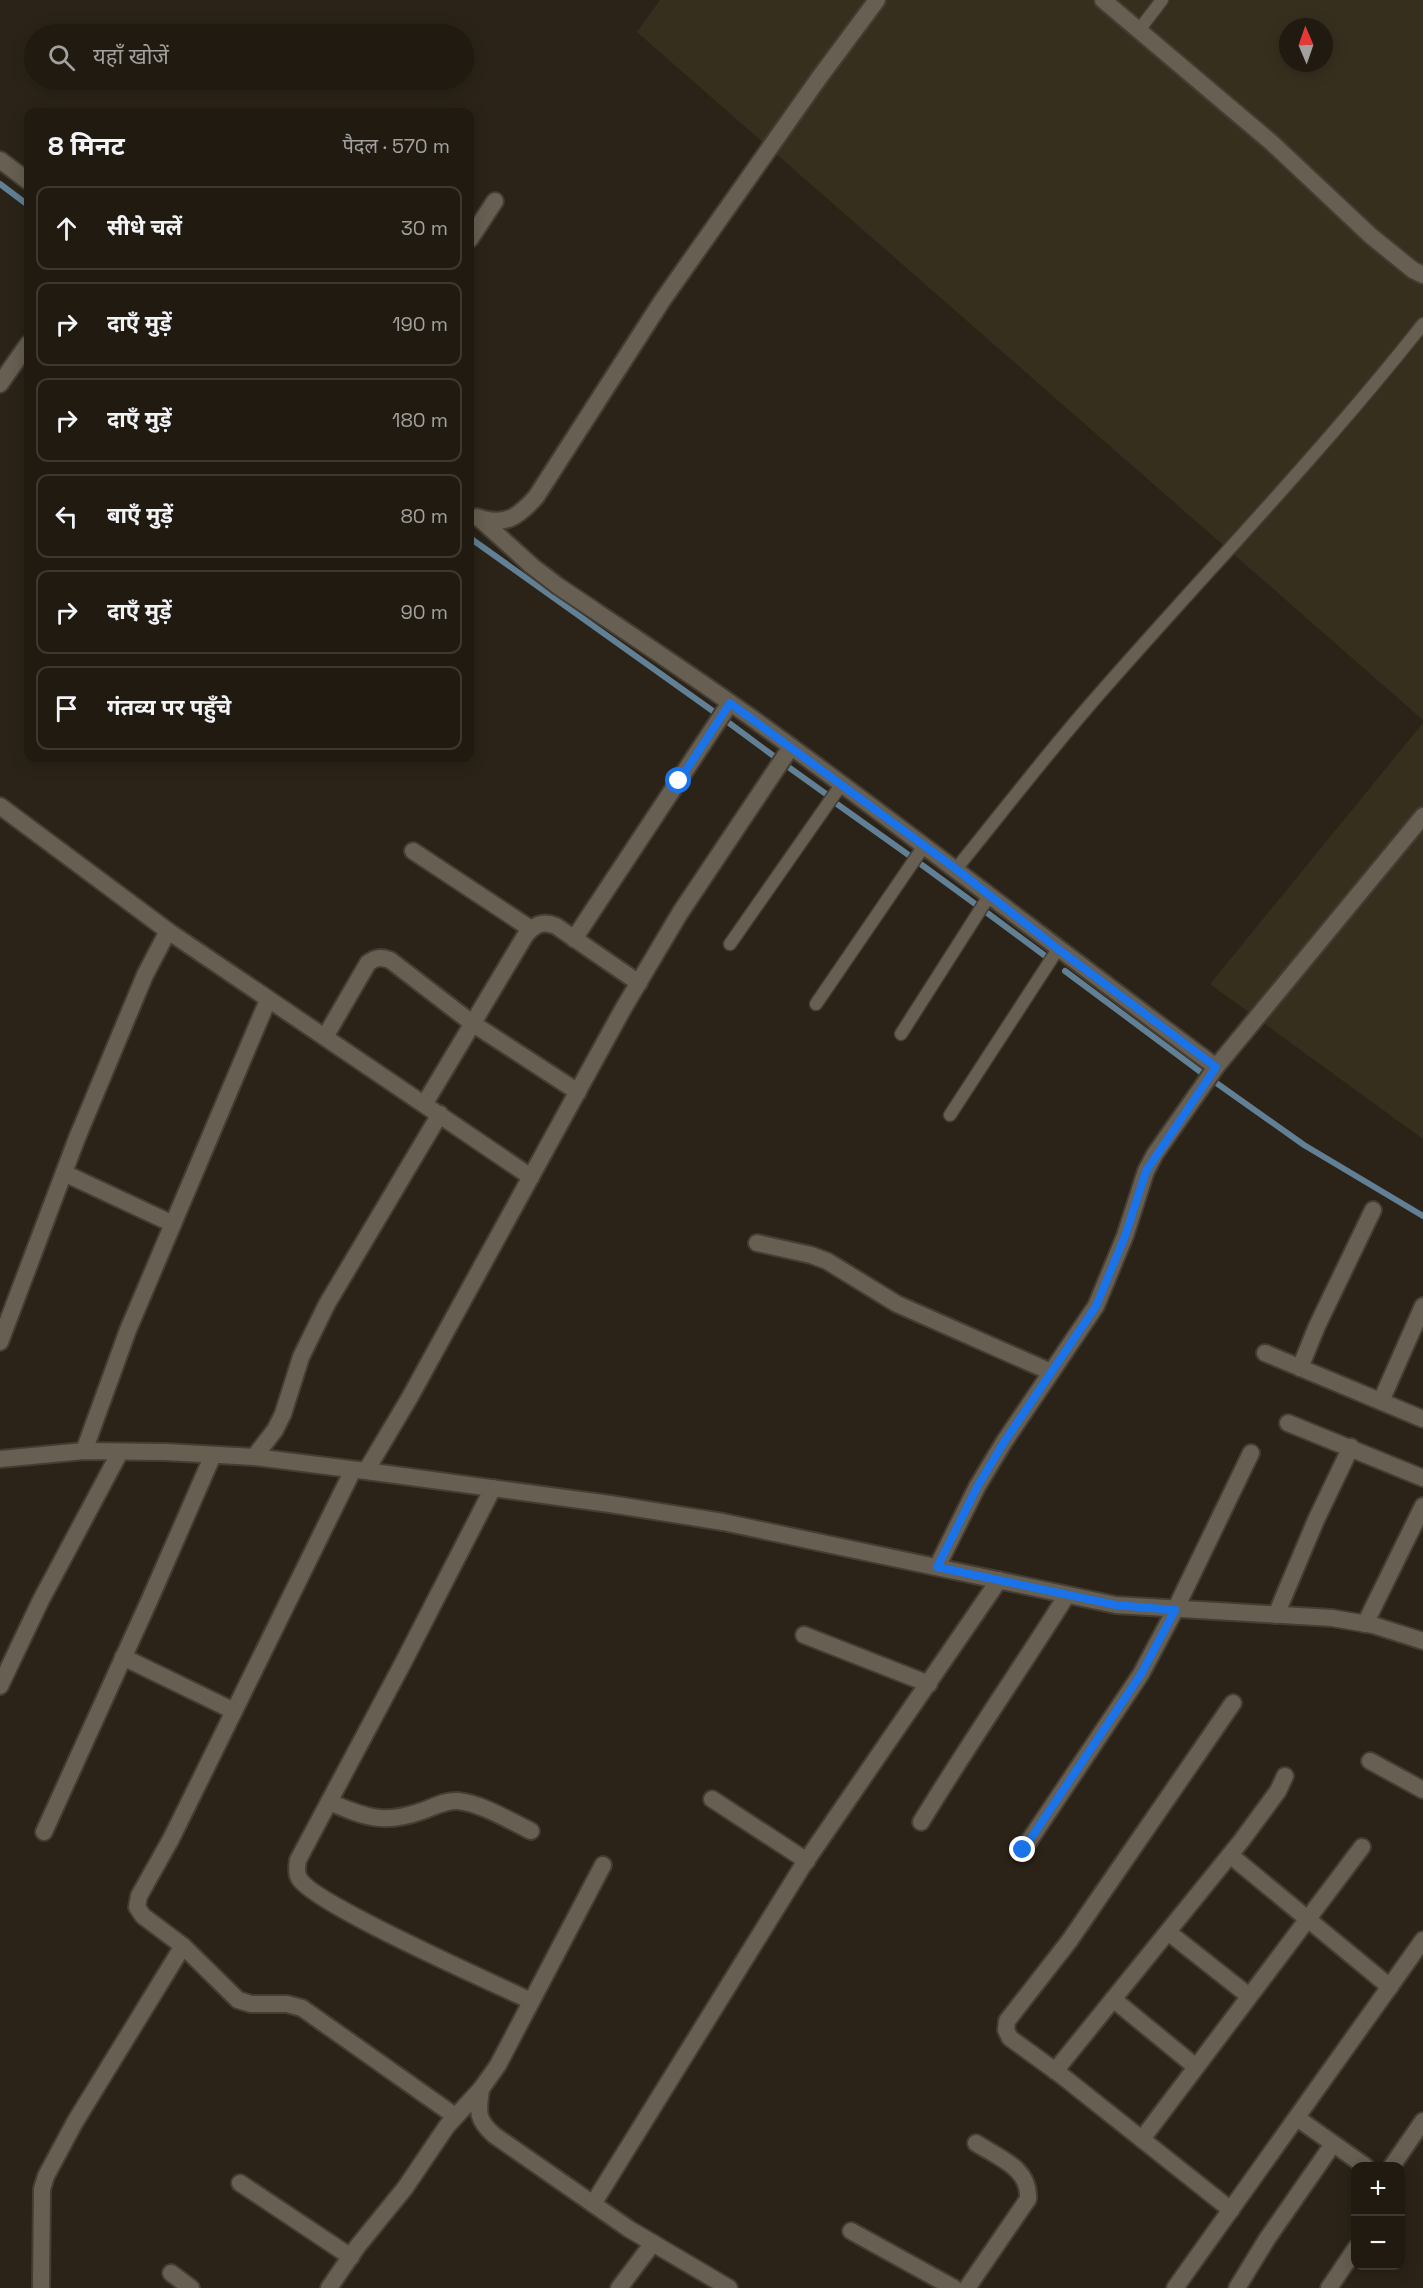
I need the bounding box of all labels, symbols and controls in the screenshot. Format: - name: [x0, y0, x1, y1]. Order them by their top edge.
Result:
- north arrow: [1279, 18, 1333, 72]
- search box: [24, 24, 474, 90]
- icon: search: [45, 41, 78, 74]
- text: यहाँ खोजें: [93, 42, 169, 70]
- text: 8 मिनट: [48, 129, 125, 163]
- text: पैदल · 570 m: [342, 133, 450, 159]
- icon: ahead: [50, 212, 83, 245]
- text: सीधे चलें: [107, 213, 182, 241]
- text: 30 m: [401, 215, 448, 241]
- icon: right: [50, 308, 83, 341]
- text: दाएँ मुड़ें: [107, 309, 172, 337]
- text: 190 m: [392, 311, 448, 337]
- icon: right: [50, 404, 83, 437]
- text: दाएँ मुड़ें: [107, 405, 172, 433]
- text: 180 m: [392, 407, 448, 433]
- icon: left: [50, 500, 83, 533]
- text: बाएँ मुड़ें: [107, 501, 173, 529]
- text: 80 m: [400, 503, 448, 529]
- icon: right: [50, 596, 83, 629]
- text: दाएँ मुड़ें: [107, 597, 172, 625]
- text: 90 m: [401, 599, 448, 625]
- icon: arrive: [50, 692, 83, 725]
- text: गंतव्य पर पहुँचे: [107, 693, 231, 721]
- route start: [665, 767, 691, 793]
- route end: [1009, 1836, 1035, 1862]
- map controls: [1351, 2162, 1405, 2270]
- button: +: [1351, 2162, 1405, 2216]
- button: −: [1351, 2216, 1405, 2270]

